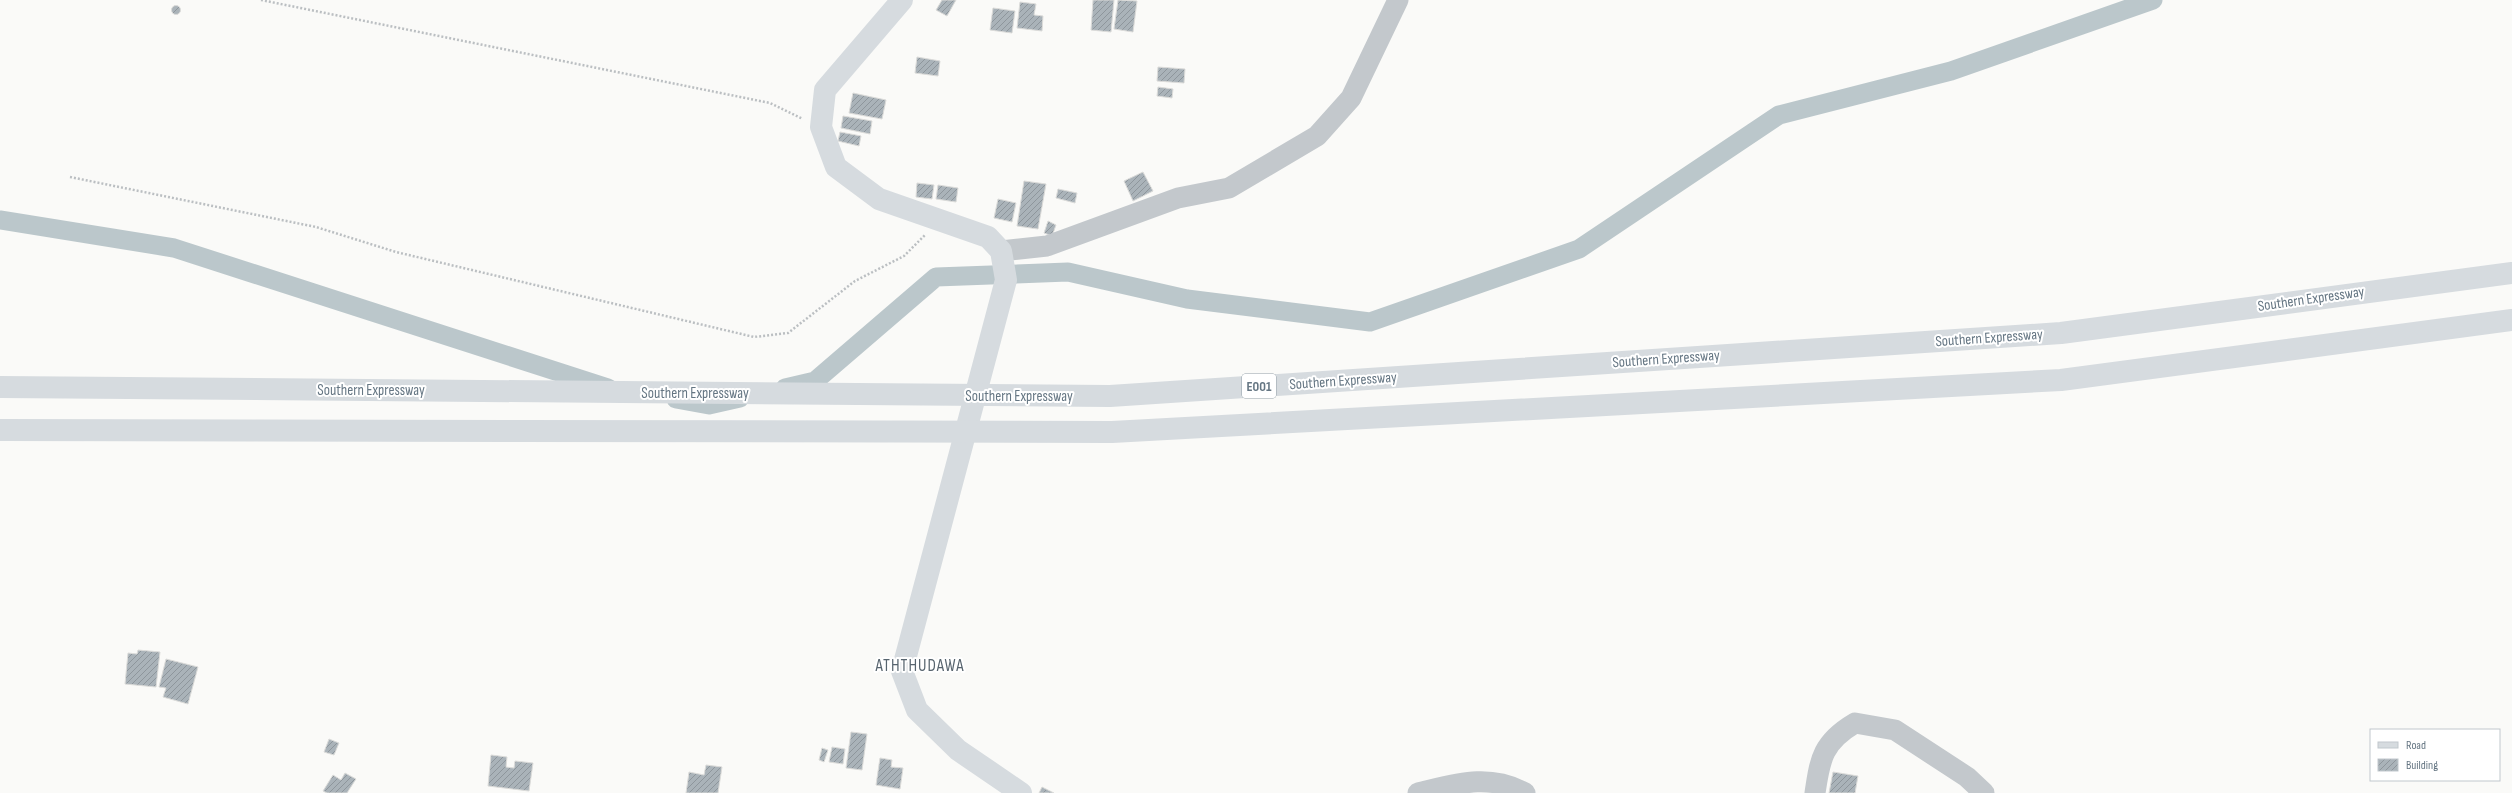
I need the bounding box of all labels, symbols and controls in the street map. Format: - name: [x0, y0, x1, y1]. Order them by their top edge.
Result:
- street label: Southern Expressway: [2256, 282, 2366, 316]
- street label: Southern Expressway: [1935, 325, 2043, 351]
- street label: Southern Expressway: [1612, 346, 1720, 372]
- street label: Southern Expressway: [1289, 368, 1397, 394]
- road number: E001: [1242, 374, 1276, 398]
- street label: Southern Expressway: [317, 381, 425, 400]
- street label: Southern Expressway: [641, 384, 749, 403]
- street label: Southern Expressway: [965, 387, 1073, 406]
- district label: ATHTHUDAWA: [874, 656, 965, 676]
- legend: [2370, 729, 2500, 781]
- text: Road: [2406, 738, 2426, 753]
- text: Building: [2406, 758, 2438, 773]

